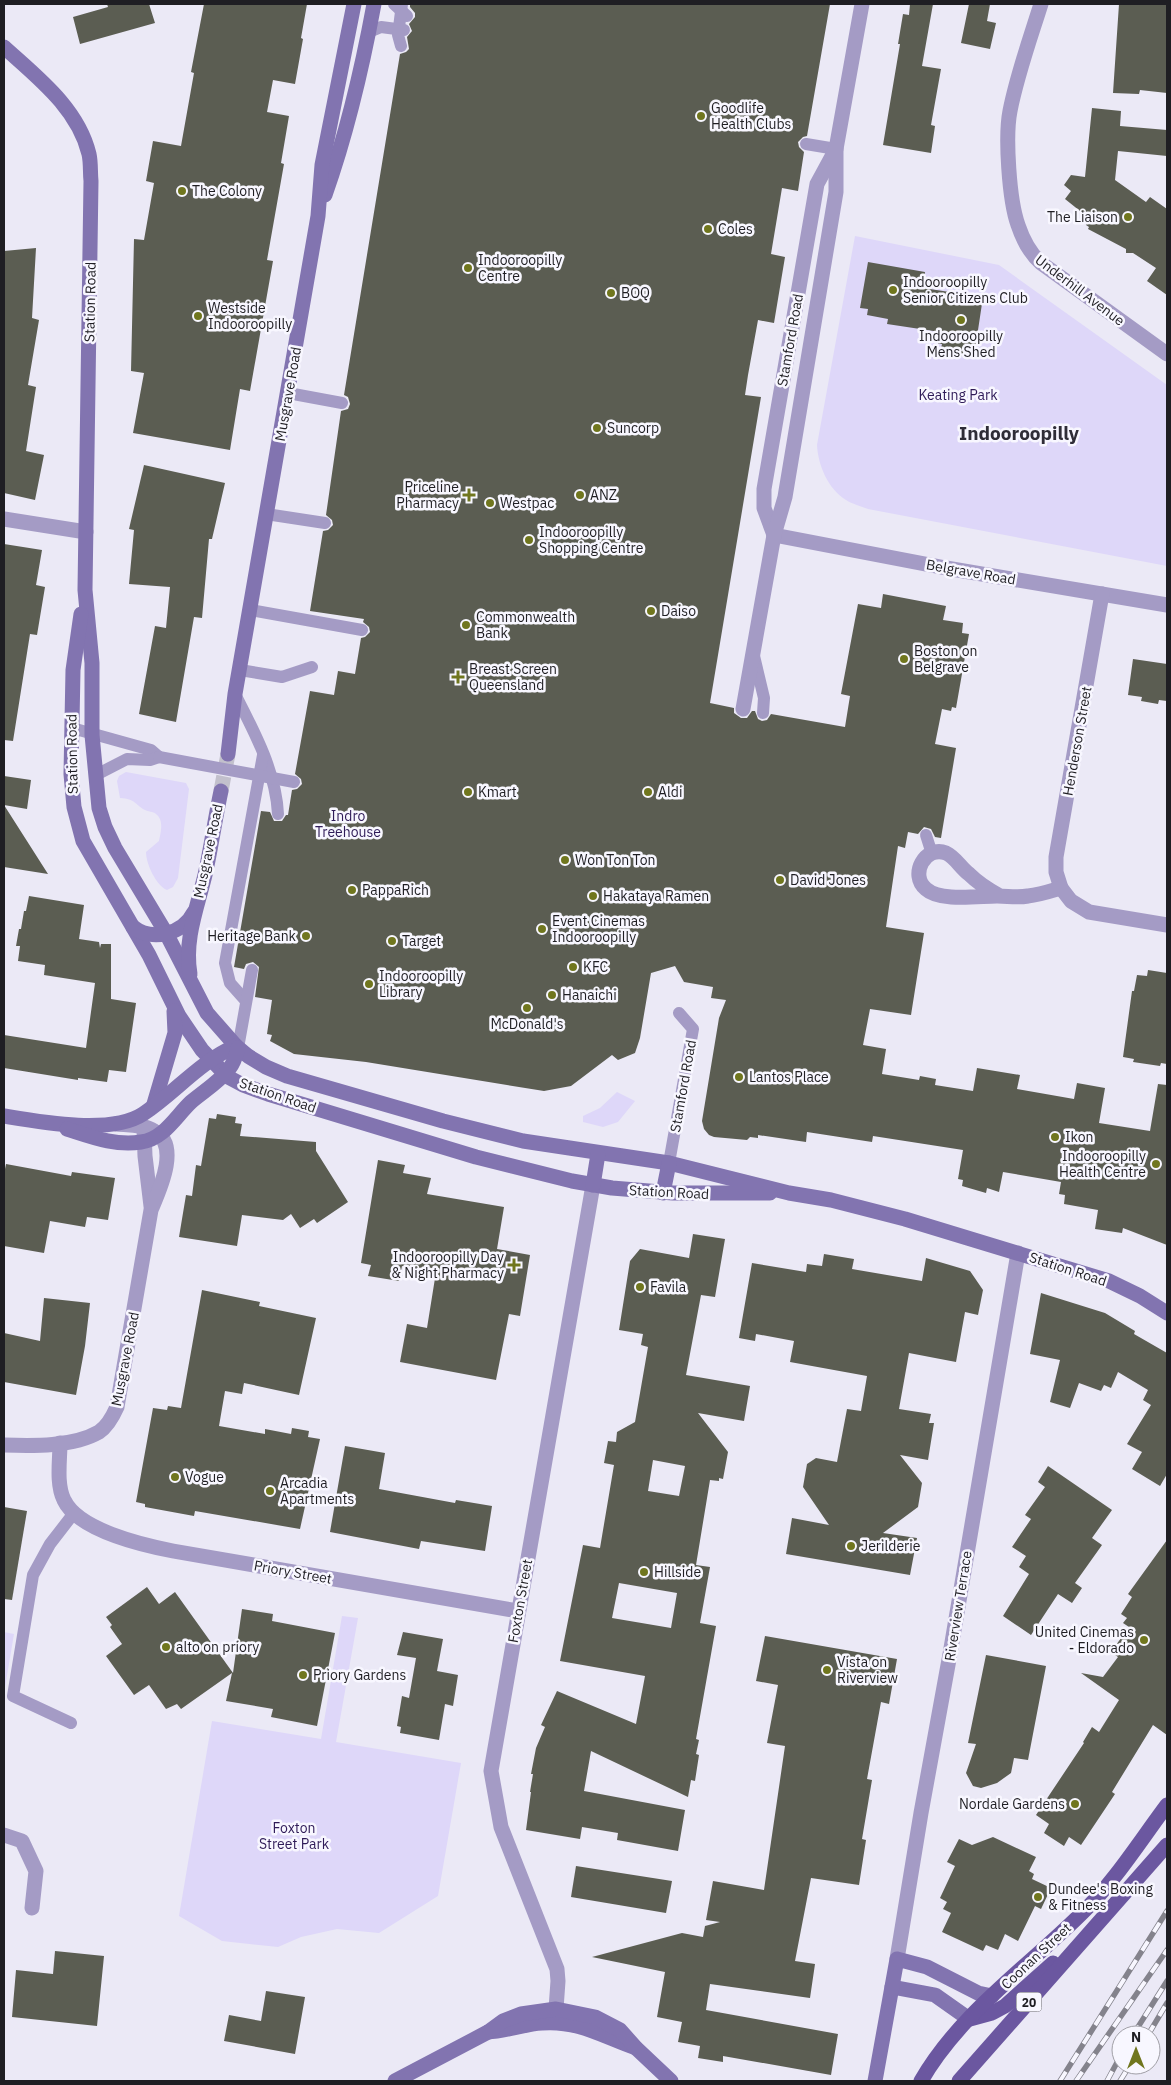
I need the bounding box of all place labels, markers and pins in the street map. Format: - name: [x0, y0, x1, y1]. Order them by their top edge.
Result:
- place label: Goodlife Health Clubs: [711, 99, 792, 133]
- marker: Goodlife Health Clubs: [695, 110, 707, 122]
- place label: The Colony: [192, 182, 262, 200]
- marker: The Colony: [176, 185, 188, 197]
- place label: The Liaison: [1047, 208, 1118, 226]
- marker: The Liaison: [1122, 211, 1134, 223]
- place label: Coles: [718, 220, 753, 238]
- marker: Coles: [702, 223, 714, 235]
- place label: Indooroopilly Centre: [478, 251, 562, 285]
- marker: Indooroopilly Centre: [462, 262, 474, 274]
- place label: Indooroopilly Senior Citizens Club: [903, 273, 1028, 307]
- place label: BOQ: [621, 284, 650, 302]
- marker: Indooroopilly Senior Citizens Club: [887, 284, 899, 296]
- marker: BOQ: [605, 287, 617, 299]
- place label: Westside Indooroopilly: [208, 299, 292, 333]
- marker: Westside Indooroopilly: [192, 310, 204, 322]
- marker: Indooroopilly Mens Shed: [955, 314, 967, 326]
- place label: Indooroopilly Mens Shed: [919, 327, 1003, 361]
- place label: Suncorp: [607, 419, 659, 437]
- marker: Suncorp: [591, 422, 603, 434]
- place label: Priceline Pharmacy: [396, 478, 459, 512]
- place label: ANZ: [590, 486, 617, 504]
- marker: Priceline Pharmacy: [463, 489, 475, 501]
- marker: ANZ: [574, 489, 586, 501]
- place label: Westpac: [500, 494, 554, 512]
- marker: Westpac: [484, 497, 496, 509]
- place label: Indooroopilly Shopping Centre: [539, 523, 644, 557]
- marker: Indooroopilly Shopping Centre: [523, 534, 535, 546]
- place label: Daiso: [661, 602, 696, 620]
- marker: Daiso: [645, 605, 657, 617]
- place label: Commonwealth Bank: [476, 608, 575, 642]
- marker: Commonwealth Bank: [460, 619, 472, 631]
- place label: Boston on Belgrave: [914, 642, 977, 676]
- marker: Boston on Belgrave: [898, 653, 910, 665]
- place label: Breast Screen Queensland: [469, 660, 557, 694]
- marker: Breast Screen Queensland: [451, 670, 465, 684]
- place label: Kmart: [478, 783, 517, 801]
- place label: Aldi: [658, 783, 682, 801]
- marker: Kmart: [462, 786, 474, 798]
- marker: Aldi: [642, 786, 654, 798]
- place label: Won Ton Ton: [575, 851, 655, 869]
- marker: Won Ton Ton: [559, 854, 571, 866]
- place label: David Jones: [790, 871, 866, 889]
- marker: David Jones: [774, 874, 786, 886]
- place label: PappaRich: [362, 881, 429, 899]
- marker: PappaRich: [346, 884, 358, 896]
- place label: Hakataya Ramen: [603, 887, 709, 905]
- marker: Hakataya Ramen: [587, 890, 599, 902]
- place label: Event Cinemas Indooroopilly: [552, 912, 645, 946]
- marker: Event Cinemas Indooroopilly: [536, 923, 548, 935]
- place label: Heritage Bank: [207, 927, 297, 945]
- marker: Heritage Bank: [300, 930, 312, 942]
- place label: Target: [402, 932, 441, 950]
- marker: Target: [386, 935, 398, 947]
- place label: KFC: [583, 958, 608, 976]
- marker: KFC: [567, 961, 579, 973]
- place label: Indooroopilly Library: [379, 967, 463, 1001]
- marker: Indooroopilly Library: [363, 978, 375, 990]
- place label: Hanaichi: [562, 986, 617, 1004]
- marker: Hanaichi: [546, 989, 558, 1001]
- marker: McDonald's: [521, 1002, 533, 1014]
- place label: McDonald's: [490, 1015, 564, 1033]
- place label: Lantos Place: [749, 1068, 829, 1086]
- marker: Lantos Place: [733, 1071, 745, 1083]
- place label: Ikon: [1065, 1128, 1094, 1146]
- marker: Ikon: [1049, 1131, 1061, 1143]
- place label: Indooroopilly Health Centre: [1059, 1147, 1146, 1181]
- marker: Indooroopilly Health Centre: [1150, 1158, 1162, 1170]
- place label: Indooroopilly Day & Night Pharmacy: [391, 1248, 504, 1282]
- marker: Indooroopilly Day & Night Pharmacy: [508, 1259, 520, 1271]
- place label: Favila: [650, 1278, 687, 1296]
- marker: Favila: [634, 1281, 646, 1293]
- place label: Vogue: [185, 1468, 224, 1486]
- marker: Vogue: [169, 1471, 181, 1483]
- place label: Arcadia Apartments: [280, 1474, 354, 1508]
- marker: Arcadia Apartments: [264, 1485, 276, 1497]
- place label: Jerilderie: [861, 1537, 921, 1555]
- marker: Jerilderie: [845, 1540, 857, 1552]
- place label: Hillside: [654, 1563, 701, 1581]
- marker: Hillside: [638, 1566, 650, 1578]
- place label: United Cinemas - Eldorado: [1035, 1623, 1134, 1657]
- marker: United Cinemas - Eldorado: [1138, 1634, 1150, 1646]
- place label: alto on priory: [176, 1638, 259, 1656]
- marker: alto on priory: [160, 1641, 172, 1653]
- place label: Vista on Riverview: [837, 1653, 898, 1687]
- marker: Vista on Riverview: [821, 1664, 833, 1676]
- place label: Priory Gardens: [313, 1666, 406, 1684]
- marker: Priory Gardens: [297, 1669, 309, 1681]
- place label: Nordale Gardens: [959, 1795, 1065, 1813]
- marker: Nordale Gardens: [1069, 1798, 1081, 1810]
- place label: Dundee's Boxing & Fitness: [1048, 1880, 1153, 1914]
- marker: Dundee's Boxing & Fitness: [1032, 1891, 1044, 1903]

